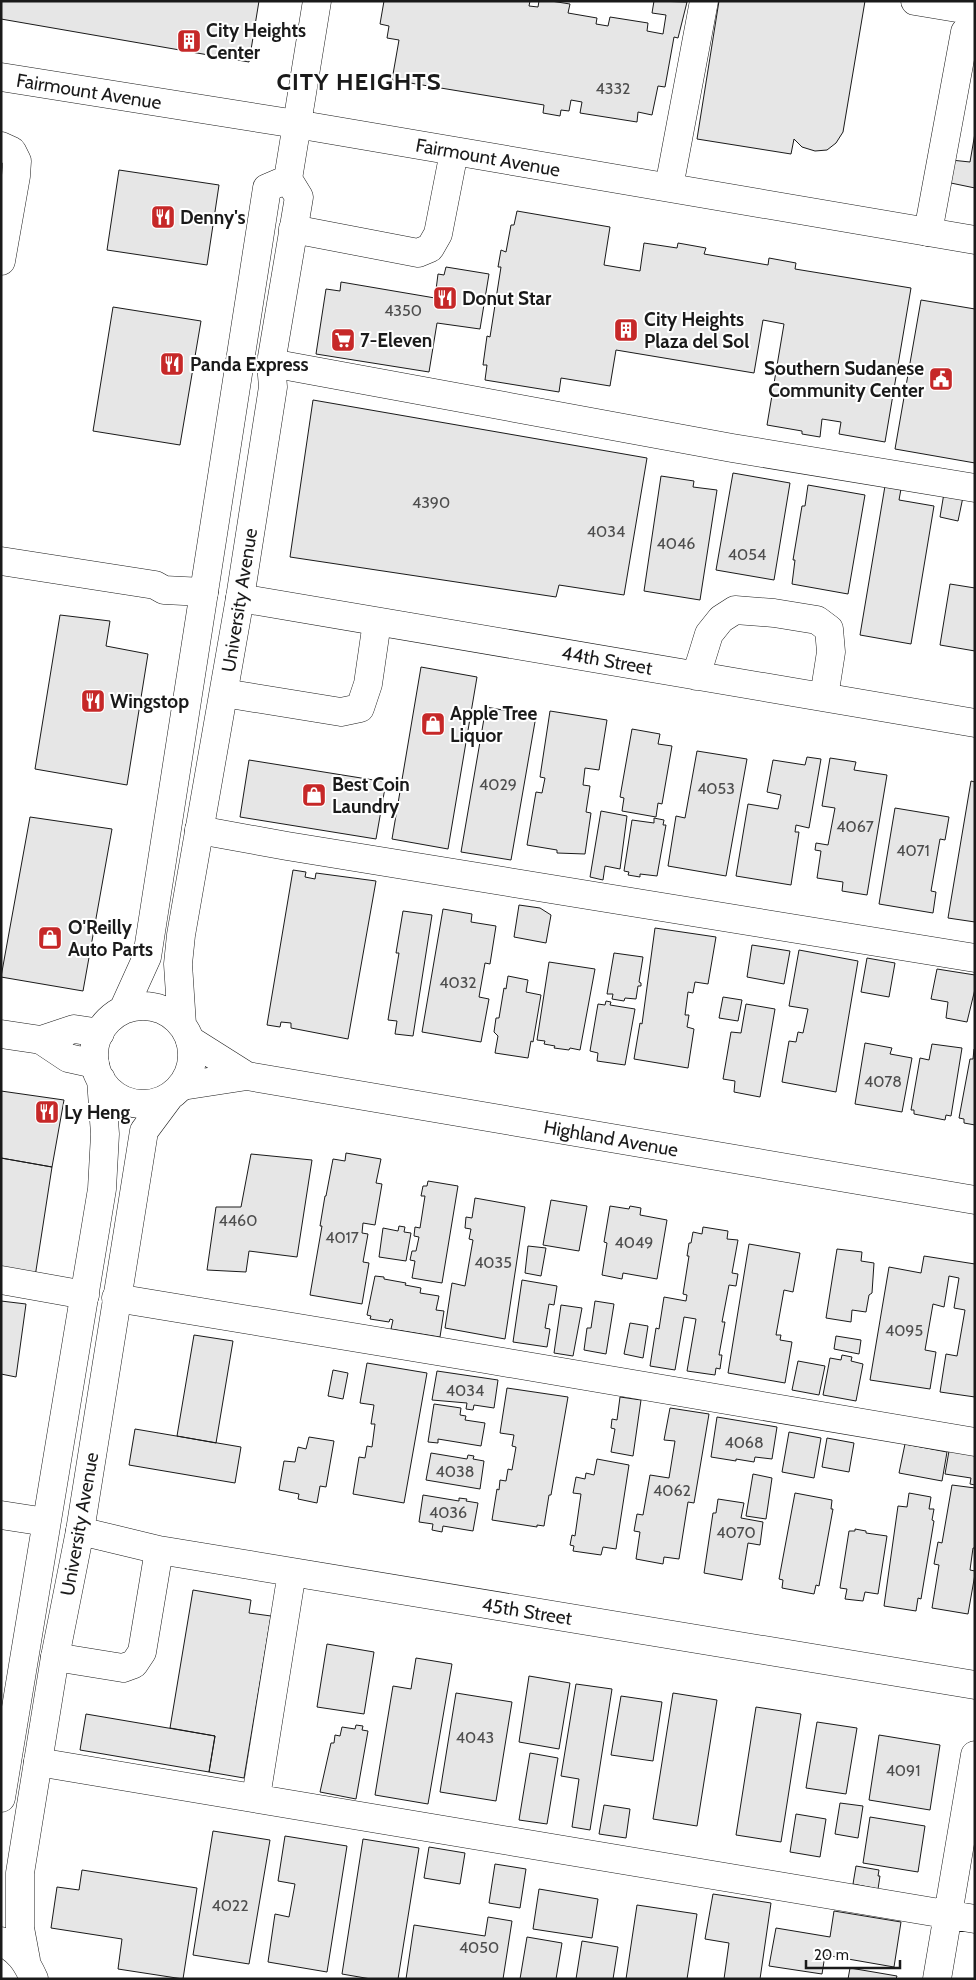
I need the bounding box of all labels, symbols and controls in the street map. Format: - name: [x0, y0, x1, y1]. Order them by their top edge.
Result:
- place label: City Heights Center: [206, 19, 306, 64]
- building icon: City Heights Center: [176, 28, 202, 54]
- district label: CITY HEIGHTS: [276, 67, 442, 96]
- street label: Fairmount Avenue: [15, 69, 163, 114]
- house number: 4332: [596, 79, 630, 98]
- street label: Fairmount Avenue: [414, 133, 562, 182]
- restaurant icon: Denny's: [150, 204, 176, 230]
- place label: Denny's: [180, 206, 246, 229]
- restaurant icon: Donut Star: [432, 285, 458, 311]
- place label: Donut Star: [462, 287, 552, 310]
- house number: 4350: [384, 301, 422, 320]
- place label: City Heights Plaza del Sol: [644, 308, 749, 353]
- building icon: City Heights Plaza del Sol: [613, 317, 639, 343]
- supermarket icon: 7-Eleven: [330, 327, 356, 353]
- place label: 7-Eleven: [360, 329, 432, 352]
- restaurant icon: Panda Express: [159, 351, 185, 377]
- place label: Panda Express: [190, 353, 309, 376]
- place label: Southern Sudanese Community Center: [764, 357, 925, 402]
- public building icon: Southern Sudanese Community Center: [928, 366, 954, 392]
- house number: 4390: [412, 493, 450, 512]
- house number: 4034: [587, 522, 625, 541]
- street label: University Avenue: [217, 526, 262, 674]
- house number: 4046: [657, 534, 695, 553]
- house number: 4054: [728, 545, 766, 564]
- street label: 44th Street: [560, 641, 655, 680]
- restaurant icon: Wingstop: [80, 688, 106, 714]
- place label: Wingstop: [110, 690, 189, 713]
- place label: Apple Tree Liquor: [450, 702, 537, 747]
- shop icon: Apple Tree Liquor: [420, 711, 446, 737]
- place label: Best Coin Laundry: [332, 773, 410, 818]
- house number: 4029: [479, 775, 517, 794]
- house number: 4053: [697, 779, 735, 798]
- shop icon: Best Coin Laundry: [301, 782, 327, 808]
- house number: 4067: [836, 817, 874, 836]
- house number: 4071: [896, 841, 930, 860]
- place label: O'Reilly Auto Parts: [68, 916, 153, 961]
- shop icon: O'Reilly Auto Parts: [37, 925, 63, 951]
- house number: 4032: [439, 973, 477, 992]
- house number: 4078: [864, 1072, 902, 1091]
- restaurant icon: Ly Heng: [34, 1099, 60, 1125]
- place label: Ly Heng: [64, 1101, 131, 1124]
- street label: Highland Avenue: [542, 1115, 680, 1162]
- house number: 4460: [219, 1211, 257, 1230]
- house number: 4017: [325, 1228, 359, 1247]
- house number: 4049: [615, 1233, 653, 1252]
- house number: 4035: [474, 1253, 512, 1272]
- house number: 4095: [885, 1321, 923, 1340]
- house number: 4034: [446, 1381, 484, 1400]
- house number: 4068: [724, 1433, 764, 1452]
- street label: University Avenue: [56, 1450, 103, 1598]
- house number: 4038: [436, 1462, 474, 1481]
- house number: 4062: [653, 1481, 691, 1500]
- house number: 4036: [429, 1503, 467, 1522]
- house number: 4070: [716, 1523, 756, 1542]
- street label: 45th Street: [480, 1593, 574, 1630]
- house number: 4043: [456, 1728, 494, 1747]
- house number: 4091: [886, 1761, 920, 1780]
- house number: 4022: [211, 1896, 249, 1915]
- house number: 4050: [459, 1938, 499, 1957]
- scale bar: [806, 1938, 900, 1970]
- text: 20 m: [814, 1946, 849, 1964]

